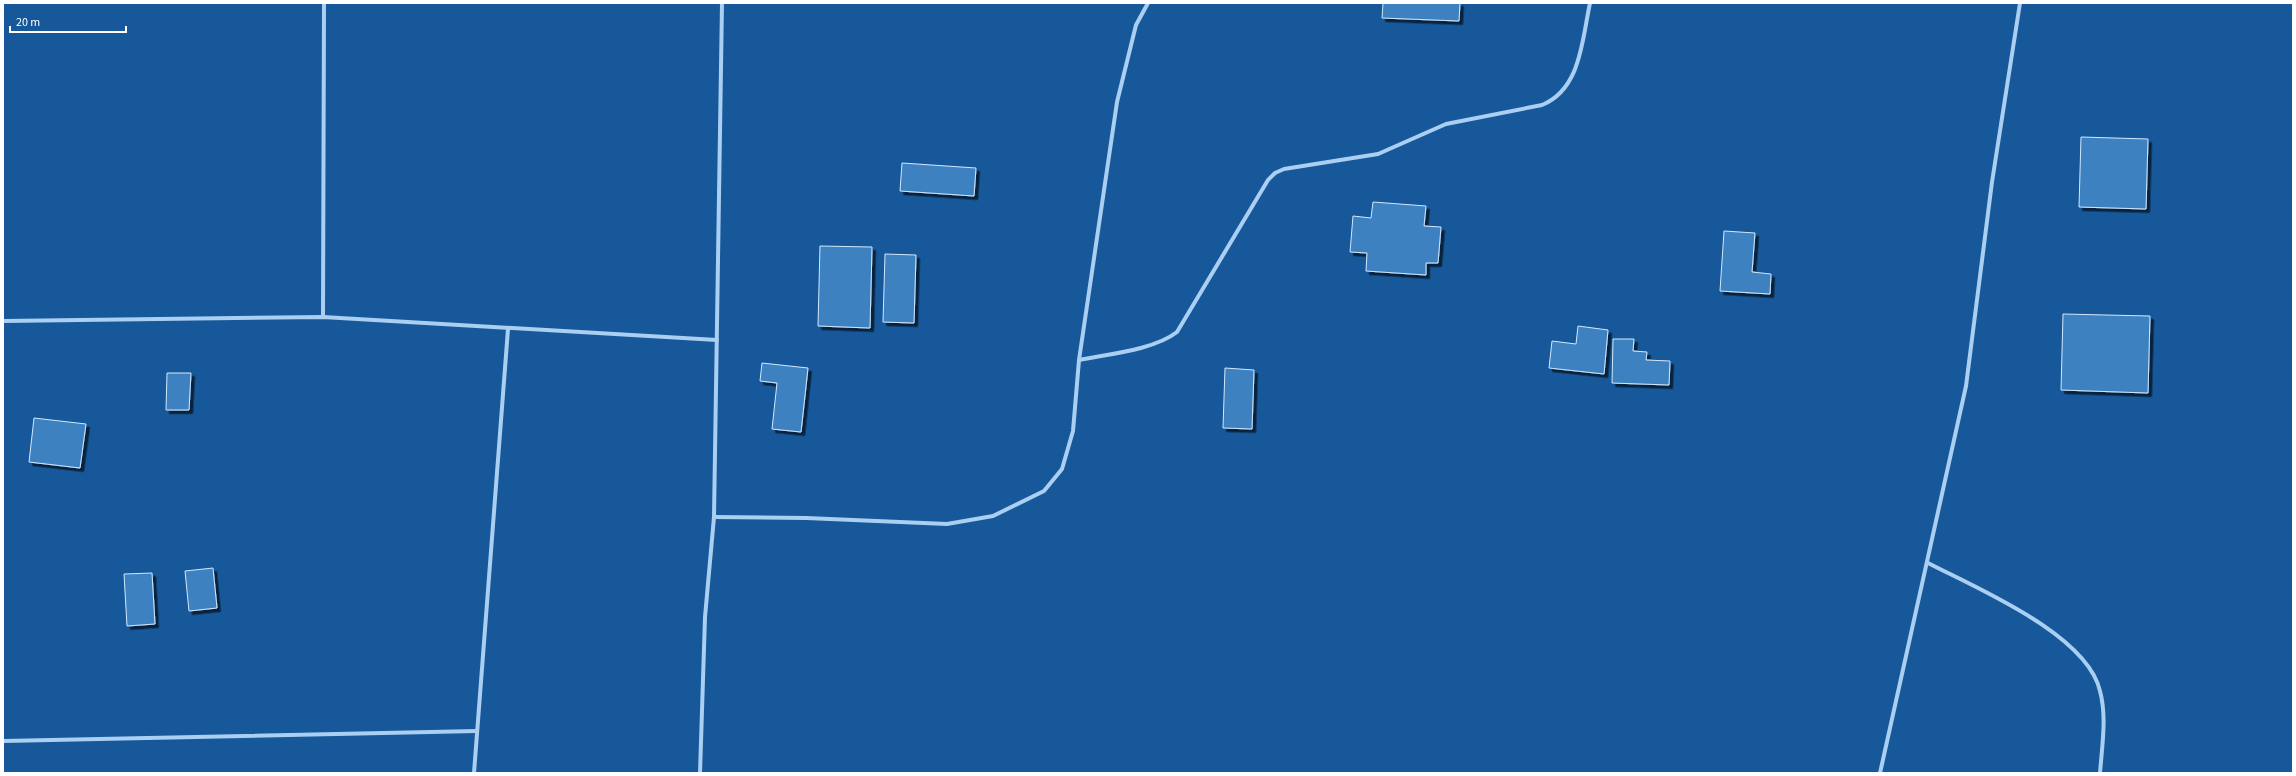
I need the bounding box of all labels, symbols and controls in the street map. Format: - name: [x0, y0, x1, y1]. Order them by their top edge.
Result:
- scale bar: [10, 8, 126, 34]
- text: 20 m: [16, 14, 40, 31]

